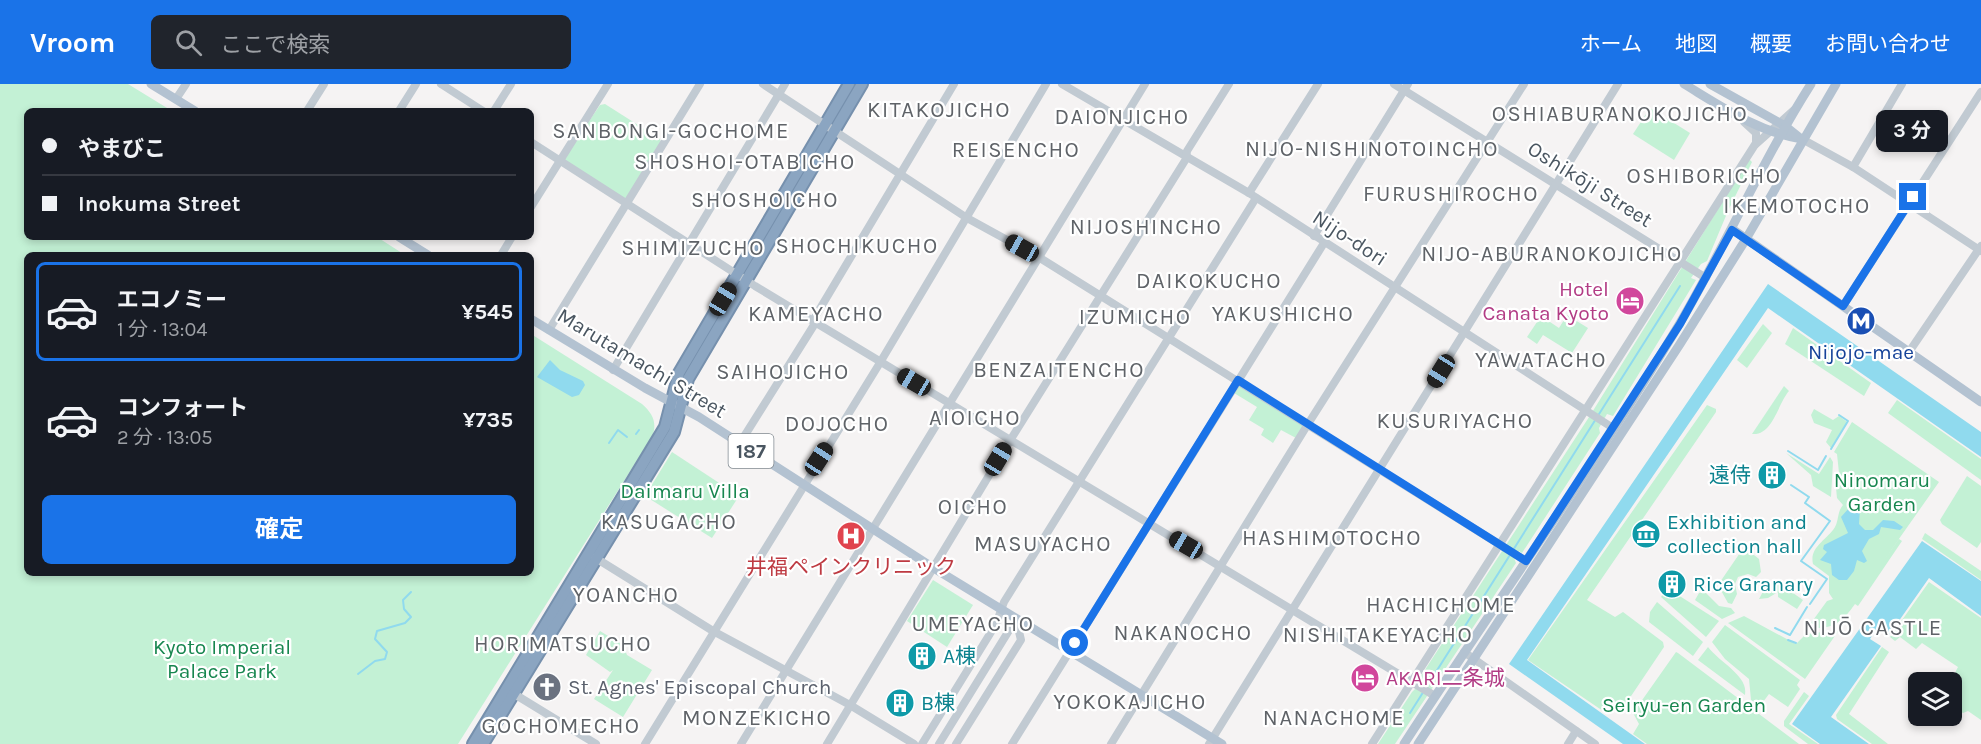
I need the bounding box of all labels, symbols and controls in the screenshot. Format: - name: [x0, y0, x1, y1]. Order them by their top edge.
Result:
- search box: [151, 15, 571, 69]
- text: Vroom: [30, 26, 115, 59]
- icon: search: [172, 26, 205, 59]
- text: ここで検索: [220, 32, 330, 58]
- text: ホーム: [1580, 32, 1642, 56]
- text: 地図: [1675, 32, 1717, 56]
- text: 概要: [1750, 32, 1792, 56]
- text: お問い合わせ: [1825, 32, 1951, 56]
- district label: KITAKOJICHO: [867, 97, 1011, 123]
- district label: OSHIABURANOKOJICHO: [1492, 101, 1748, 127]
- district label: DAIONJICHO: [1055, 104, 1190, 130]
- callout: 3 分: [1877, 110, 1949, 152]
- district label: SANBONGI-GOCHOME: [552, 118, 790, 144]
- text: 3 分: [1893, 119, 1931, 142]
- text: やまびこ: [78, 136, 166, 162]
- district label: NIJO-NISHINOTOINCHO: [1245, 136, 1499, 162]
- street label: Oshikōji Street: [1523, 136, 1657, 232]
- district label: REISENCHO: [952, 137, 1080, 163]
- district label: SHOSHOI-OTABICHO: [634, 149, 856, 175]
- district label: OSHIBORICHO: [1627, 163, 1781, 189]
- district label: FURUSHIROCHO: [1363, 181, 1539, 207]
- route end: [1899, 183, 1926, 210]
- district label: SHOSHOICHO: [691, 187, 839, 213]
- text: Inokuma Street: [78, 191, 240, 217]
- district label: IKEMOTOCHO: [1723, 193, 1871, 219]
- street label: Nijo-dori: [1308, 205, 1392, 271]
- district label: NIJOSHINCHO: [1070, 214, 1222, 240]
- car: [1002, 231, 1042, 265]
- district label: SHOCHIKUCHO: [775, 233, 939, 259]
- district label: SHIMIZUCHO: [621, 235, 765, 261]
- district label: NIJO-ABURANOKOJICHO: [1421, 241, 1683, 267]
- district label: DAIKOKUCHO: [1136, 268, 1282, 294]
- place label: Hotel Canata Kyoto: [1483, 277, 1609, 325]
- car: [706, 279, 740, 319]
- icon: car: [45, 285, 99, 339]
- hotel icon: Hotel Canata Kyoto: [1614, 285, 1646, 317]
- text: エコノミー: [117, 287, 227, 313]
- text: ¥545: [461, 299, 513, 325]
- district label: KAMEYACHO: [748, 301, 884, 327]
- district label: YAKUSHICHO: [1212, 301, 1354, 327]
- street label: Marutamachi Street: [553, 303, 731, 423]
- district label: IZUMICHO: [1079, 304, 1191, 330]
- metro station icon: Nijojo-mae: [1845, 305, 1877, 337]
- text: 1 分 · 13:04: [117, 318, 208, 341]
- place label: Nijojo-mae: [1808, 340, 1914, 364]
- district label: YAWATACHO: [1475, 347, 1607, 373]
- car: [1424, 351, 1458, 391]
- district label: BENZAITENCHO: [973, 357, 1145, 383]
- district label: SAIHOJICHO: [716, 359, 850, 385]
- car: [894, 365, 934, 399]
- icon: car: [45, 393, 99, 447]
- text: コンフォート: [117, 395, 248, 421]
- district label: AIOICHO: [929, 405, 1021, 431]
- text: ¥735: [463, 407, 513, 433]
- district label: KUSURIYACHO: [1376, 408, 1534, 434]
- district label: DOJOCHO: [785, 411, 889, 437]
- text: 2 分 · 13:05: [117, 426, 213, 449]
- road number: 187: [728, 434, 774, 468]
- car: [802, 439, 836, 479]
- car: [981, 439, 1015, 479]
- building icon: 遠侍: [1756, 459, 1788, 491]
- place label: 遠侍: [1709, 463, 1751, 487]
- park label: Ninomaru Garden: [1834, 468, 1930, 516]
- park label: Daimaru Villa: [620, 479, 750, 503]
- district label: OICHO: [938, 494, 1008, 520]
- button: 確定: [42, 495, 516, 564]
- district label: KASUGACHO: [601, 509, 737, 535]
- place label: Exhibition and collection hall: [1667, 510, 1807, 558]
- museum icon: Exhibition and collection hall: [1630, 518, 1662, 550]
- hospital icon: 井福ペインクリニック: [835, 520, 867, 552]
- district label: HASHIMOTOCHO: [1242, 525, 1422, 551]
- car: [1166, 528, 1206, 562]
- district label: MASUYACHO: [974, 531, 1112, 557]
- place label: 井福ペインクリニック: [746, 555, 956, 579]
- building icon: Rice Granary: [1656, 568, 1688, 600]
- place label: Rice Granary: [1693, 572, 1813, 596]
- district label: YOANCHO: [573, 582, 679, 608]
- district label: HACHICHOME: [1366, 592, 1516, 618]
- district label: UMEYACHO: [912, 611, 1034, 637]
- district label: NIJŌ CASTLE: [1803, 615, 1943, 641]
- district label: NAKANOCHO: [1114, 620, 1252, 646]
- district label: NISHITAKEYACHO: [1283, 622, 1473, 648]
- route start: [1061, 629, 1088, 656]
- district label: HORIMATSUCHO: [474, 631, 652, 657]
- park label: Kyoto Imperial Palace Park: [153, 635, 291, 683]
- building icon: A棟: [906, 640, 938, 672]
- place label: A棟: [943, 644, 976, 668]
- hotel icon: AKARI二条城: [1349, 662, 1381, 694]
- place label: AKARI二条城: [1386, 666, 1505, 690]
- church icon: St. Agnes' Episcopal Church: [531, 671, 563, 703]
- map controls: [1908, 672, 1962, 726]
- button: layers: [1908, 672, 1962, 726]
- place label: St. Agnes' Episcopal Church: [568, 675, 831, 699]
- building icon: B棟: [884, 687, 916, 719]
- district label: YOKOKAJICHO: [1053, 689, 1207, 715]
- place label: B棟: [921, 691, 955, 715]
- park label: Seiryu-en Garden: [1602, 693, 1766, 717]
- district label: MONZEKICHO: [682, 705, 832, 731]
- district label: NANACHOME: [1263, 705, 1405, 731]
- district label: GOCHOMECHO: [481, 713, 641, 739]

